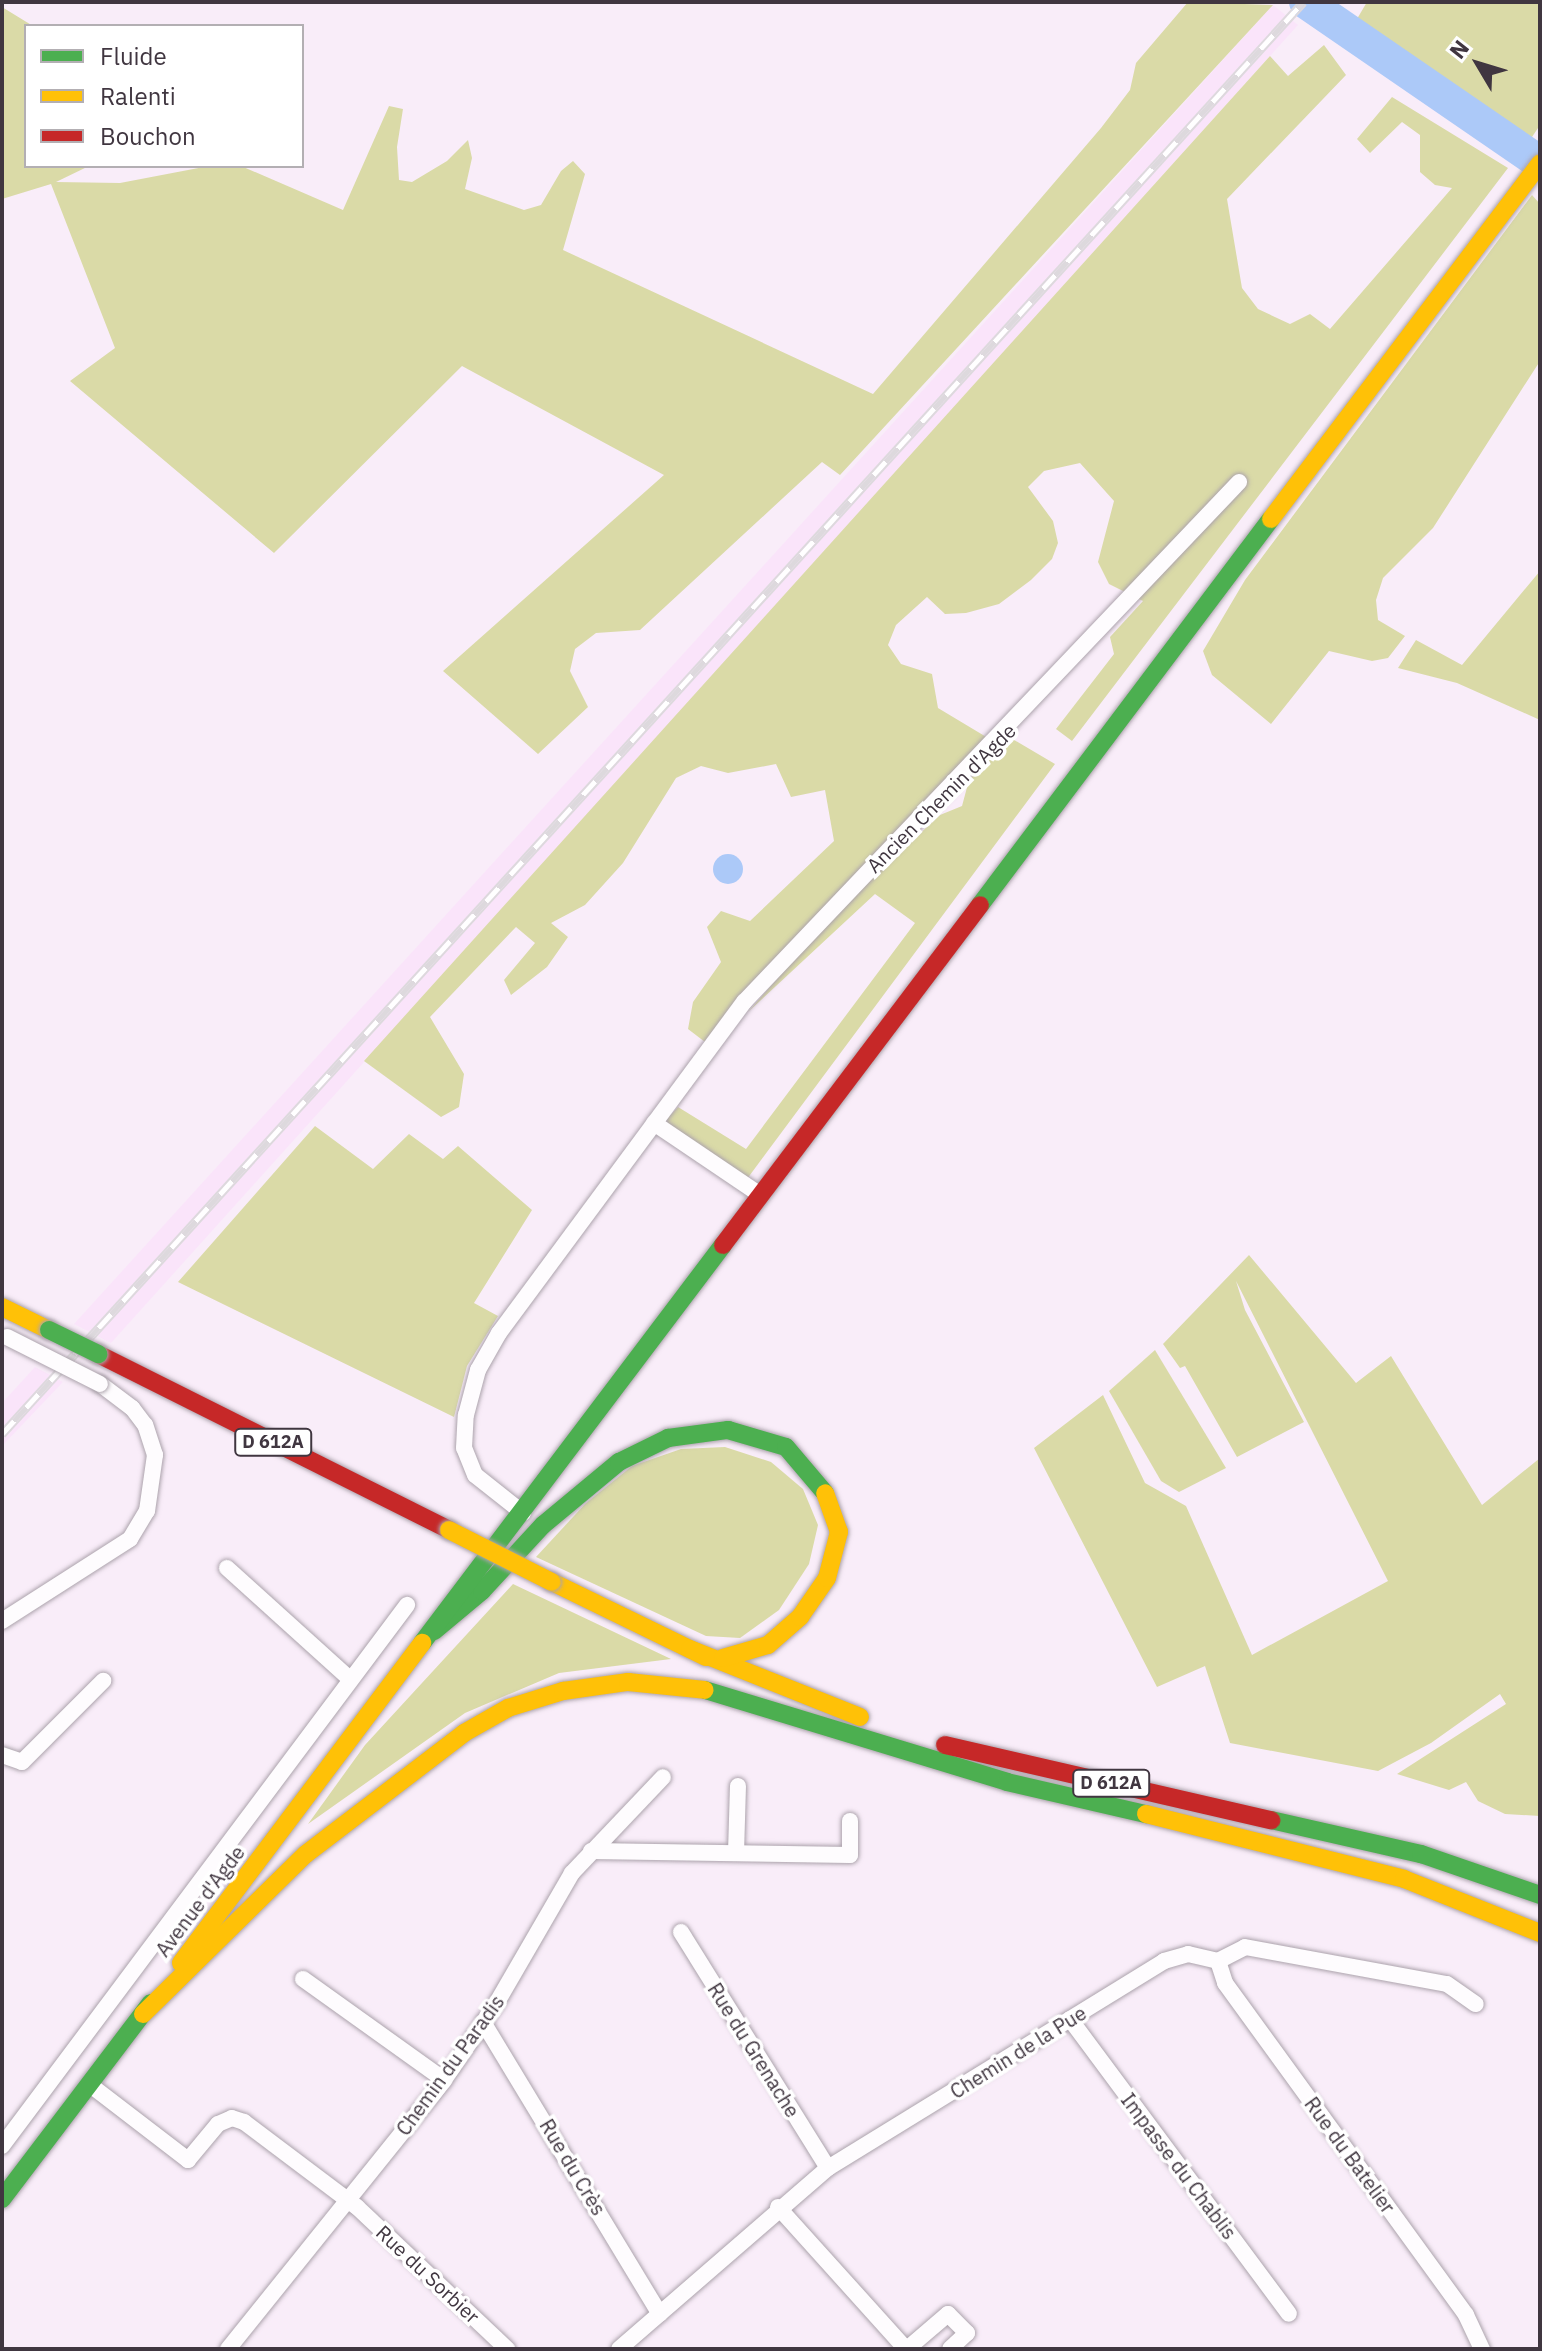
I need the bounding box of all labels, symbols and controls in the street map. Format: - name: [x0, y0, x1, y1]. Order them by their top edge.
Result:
- legend: [24, 24, 304, 168]
- north arrow: [1438, 24, 1518, 104]
- text: N: [1442, 34, 1475, 64]
- text: Fluide: [100, 40, 167, 72]
- text: Ralenti: [100, 80, 176, 112]
- text: Bouchon: [100, 120, 196, 152]
- street label: Ancien Chemin d'Agde: [861, 718, 1021, 878]
- road number: D 612A: [233, 1428, 313, 1456]
- road number: D 612A: [1071, 1769, 1151, 1797]
- street label: Avenue d'Agde: [150, 1841, 250, 1961]
- street label: Rue du Grenache: [703, 1978, 805, 2122]
- street label: Chemin du Paradis: [391, 1990, 509, 2140]
- street label: Chemin de la Pue: [946, 2001, 1090, 2103]
- street label: Impasse du Chablis: [1116, 2088, 1242, 2244]
- street label: Rue du Batelier: [1300, 2092, 1400, 2218]
- street label: Rue du Crès: [535, 2115, 611, 2219]
- street label: Rue du Sorbier: [371, 2220, 485, 2328]

